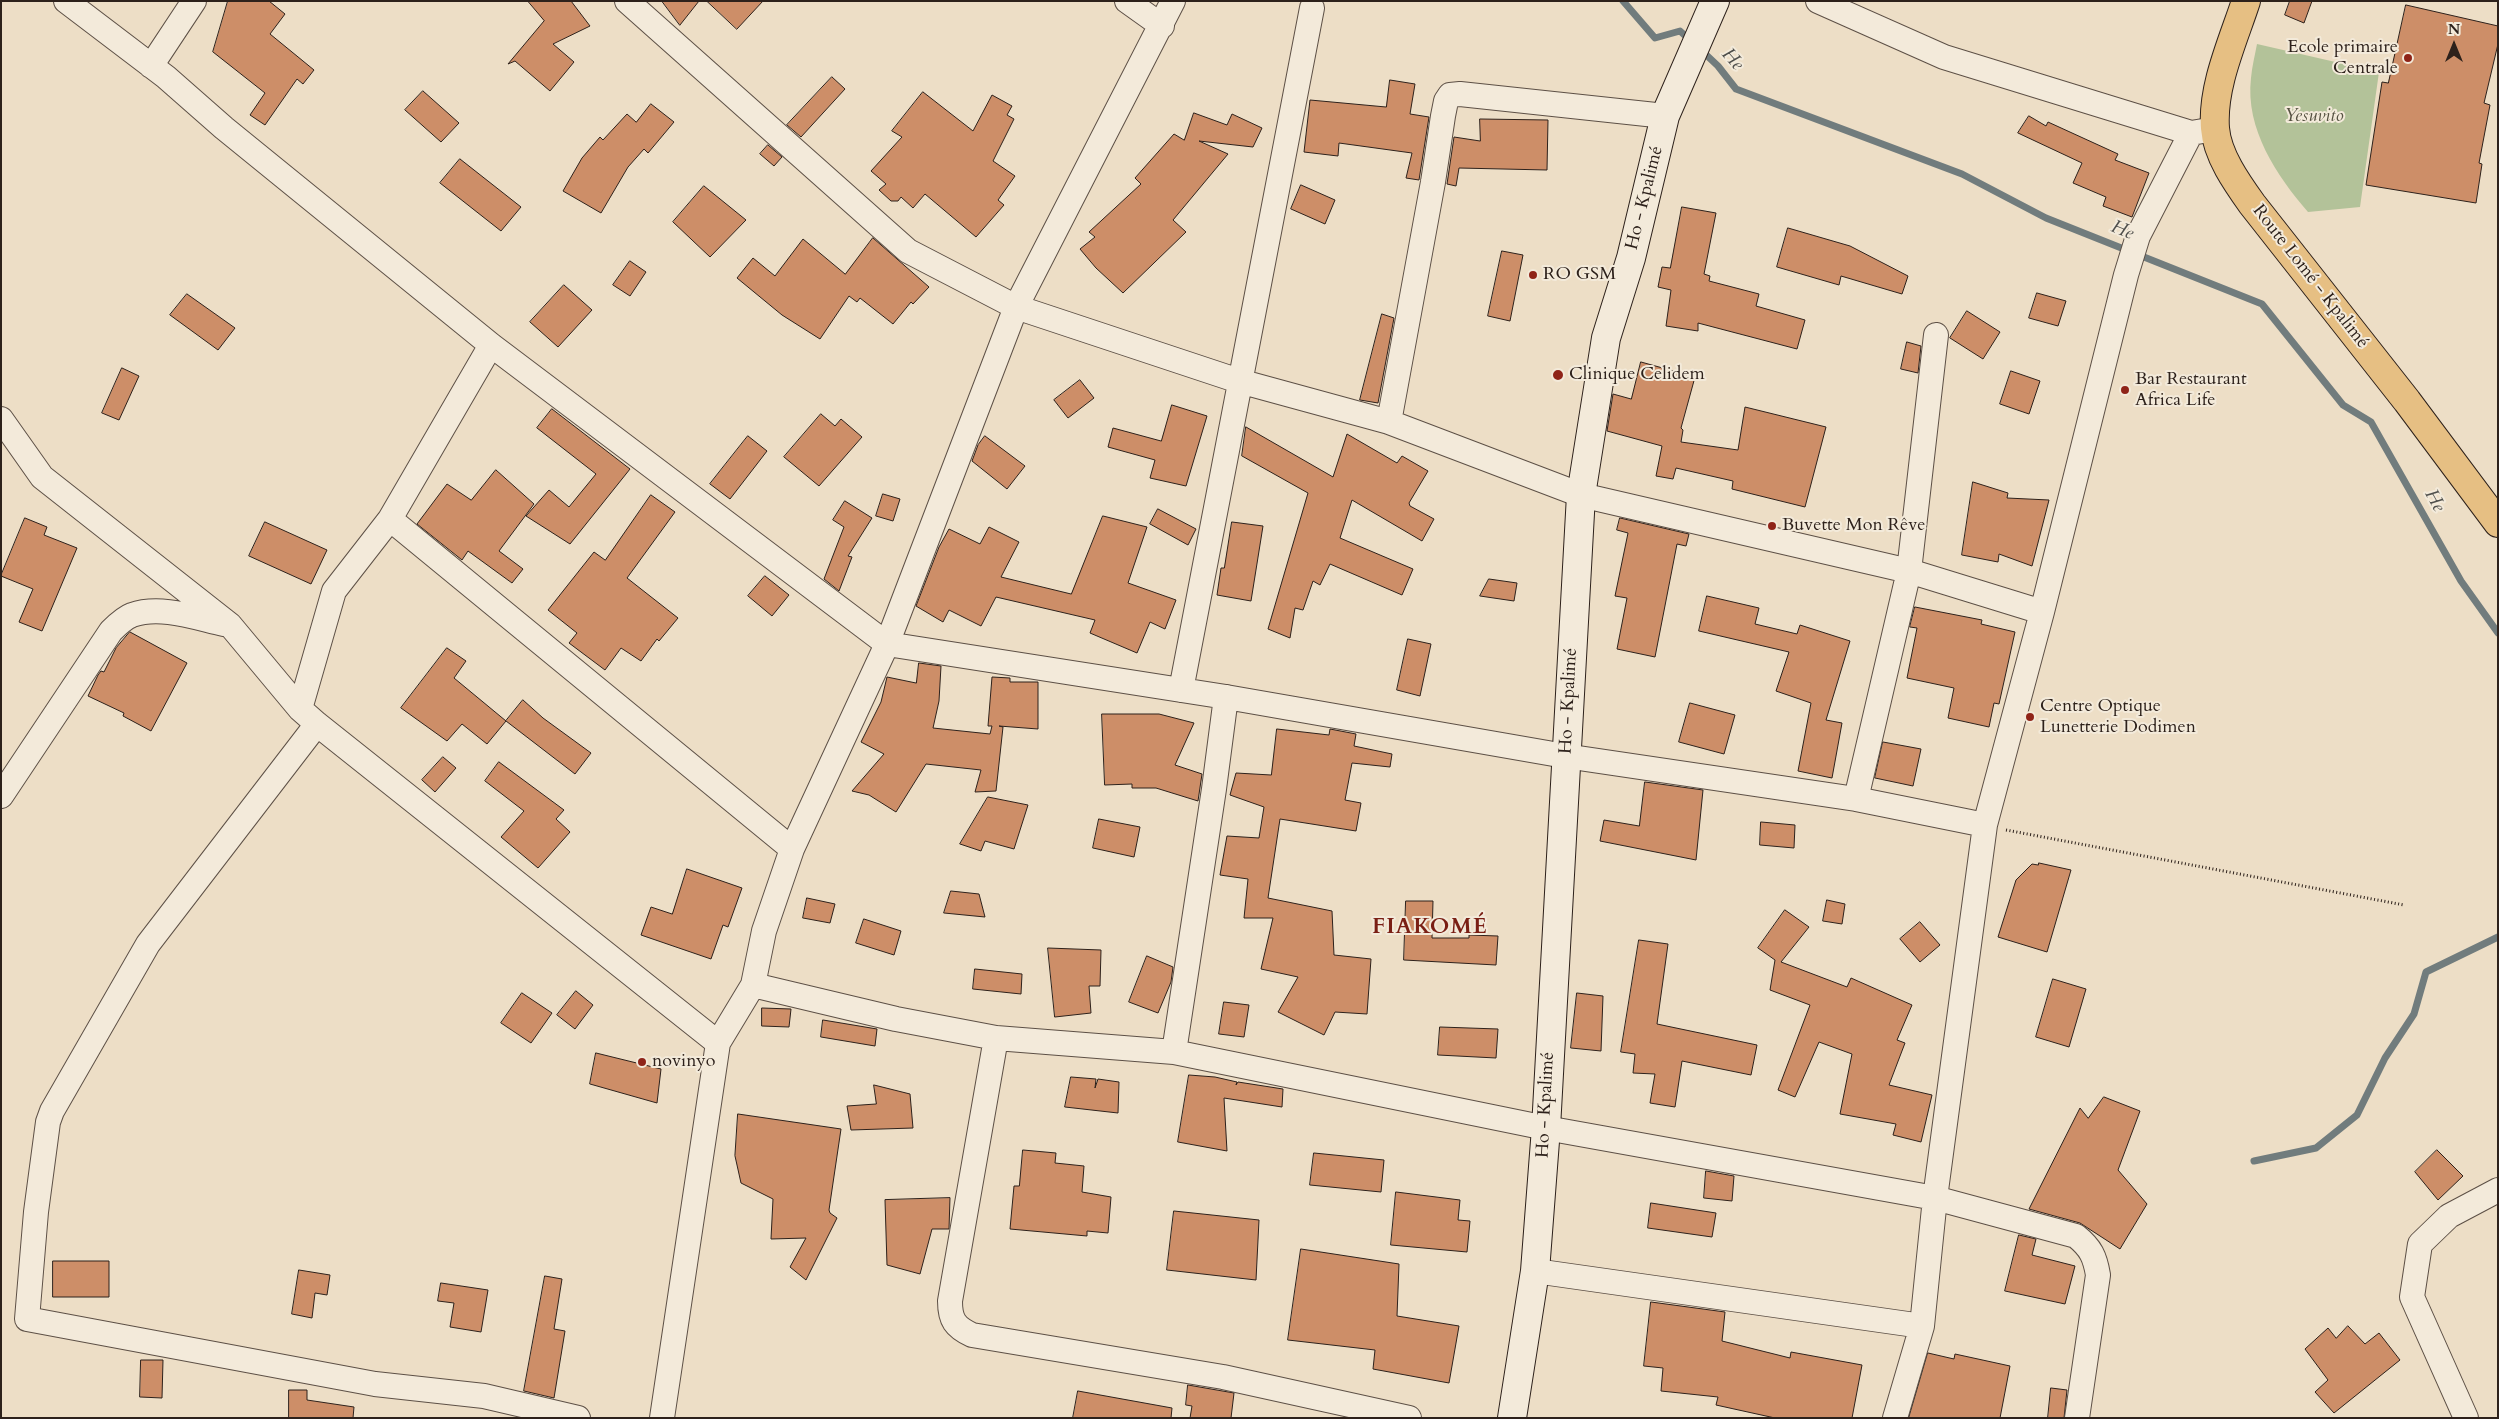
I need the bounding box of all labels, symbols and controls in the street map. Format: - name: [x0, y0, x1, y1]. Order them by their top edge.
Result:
- north arrow: [2429, 20, 2479, 70]
- text: N: [2448, 20, 2460, 39]
- place label: Ecole primaire Centrale: [2287, 37, 2398, 80]
- water label: He: [1716, 44, 1748, 76]
- marker: Ecole primaire Centrale: [2402, 52, 2414, 64]
- park label: Yesuvito: [2284, 106, 2344, 128]
- street label: Ho - Kpalimé: [1622, 144, 1668, 252]
- street label: Route Lomé - Kpalimé: [2247, 201, 2373, 353]
- water label: He: [2107, 216, 2137, 246]
- place label: RO GSM: [1543, 264, 1616, 286]
- marker: RO GSM: [1527, 269, 1539, 281]
- place label: Clinique Celidem: [1569, 364, 1705, 386]
- marker: Clinique Celidem: [1551, 368, 1565, 382]
- place label: Bar Restaurant Africa Life: [2135, 369, 2247, 412]
- marker: Bar Restaurant Africa Life: [2119, 384, 2131, 396]
- water label: He: [2419, 486, 2449, 516]
- place label: Buvette Mon Rêve: [1782, 515, 1925, 537]
- marker: Buvette Mon Rêve: [1766, 520, 1778, 532]
- street label: Ho - Kpalimé: [1555, 647, 1583, 755]
- place label: Centre Optique Lunetterie Dodimen: [2040, 696, 2196, 739]
- marker: Centre Optique Lunetterie Dodimen: [2024, 711, 2036, 723]
- district label: FIAKOMÉ: [1371, 915, 1489, 941]
- place label: novinyo: [652, 1051, 716, 1073]
- street label: Ho - Kpalimé: [1532, 1051, 1560, 1159]
- marker: novinyo: [636, 1056, 648, 1068]

